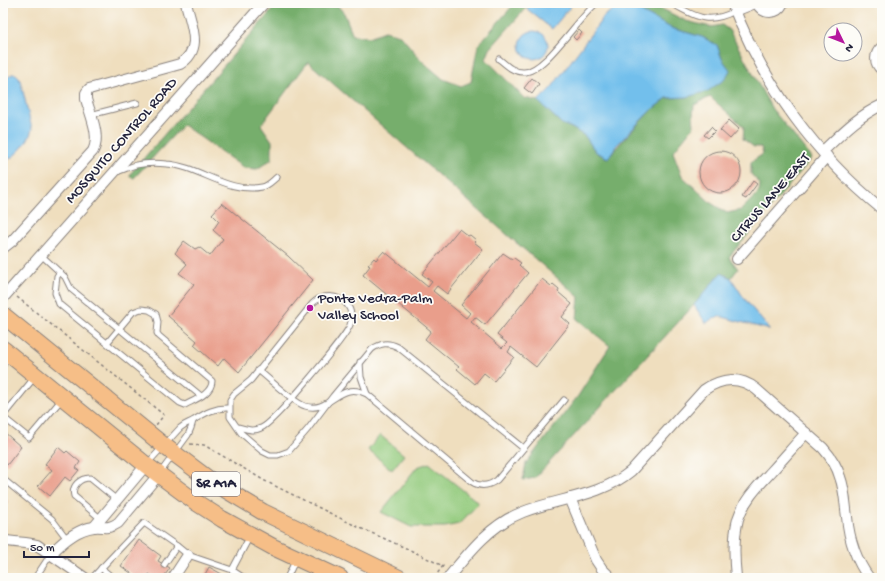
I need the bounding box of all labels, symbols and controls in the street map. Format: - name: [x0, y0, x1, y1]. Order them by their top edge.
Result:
- north arrow: [823, 22, 863, 62]
- text: N: [842, 41, 856, 54]
- street label: MOSQUITO CONTROL ROAD: [62, 74, 182, 208]
- street label: CITRUS LANE EAST: [727, 149, 815, 246]
- place label: Ponte Vedra-Palm Valley School: [317, 290, 433, 325]
- marker: Ponte Vedra-Palm Valley School: [305, 303, 315, 313]
- road number: SR A1A: [192, 472, 240, 496]
- scale bar: [24, 533, 89, 559]
- text: 50 m: [30, 542, 55, 556]

